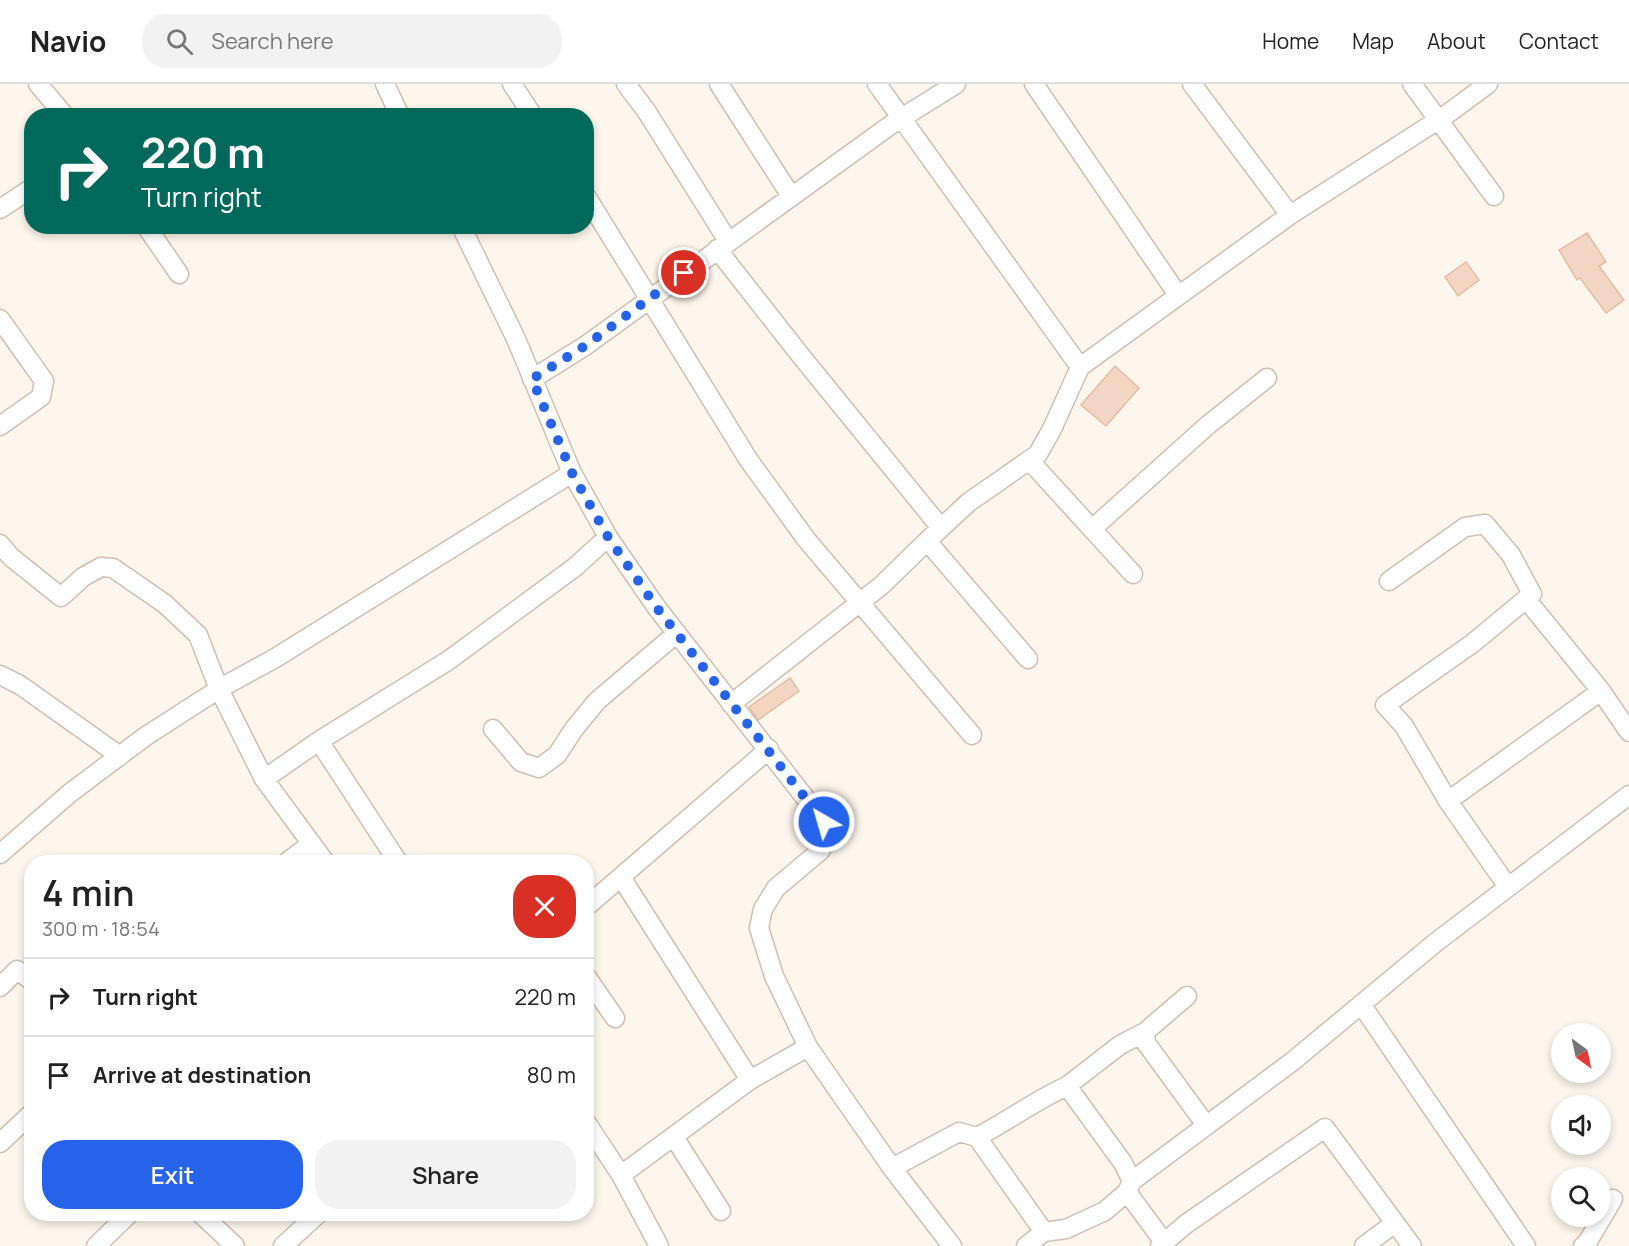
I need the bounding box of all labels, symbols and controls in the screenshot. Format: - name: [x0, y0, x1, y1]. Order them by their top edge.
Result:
- search box: [142, 14, 562, 68]
- text: Navio: [30, 22, 106, 60]
- icon: search: [163, 25, 196, 58]
- text: Search here: [211, 26, 334, 56]
- text: Home: [1262, 27, 1319, 55]
- text: Map: [1352, 27, 1394, 55]
- text: About: [1427, 27, 1486, 55]
- text: Contact: [1519, 27, 1599, 55]
- text: 220 m: [141, 123, 265, 181]
- icon: right: [42, 132, 120, 210]
- text: Turn right: [141, 178, 262, 215]
- pin: [658, 247, 709, 298]
- icon: arrive: [667, 256, 700, 289]
- position arrow: [792, 790, 856, 854]
- text: 4 min: [42, 868, 134, 917]
- button: close: [513, 875, 576, 938]
- text: 300 m · 18:54: [42, 915, 160, 942]
- icon: right: [42, 981, 75, 1014]
- text: Turn right: [93, 982, 198, 1012]
- text: 220 m: [514, 982, 576, 1012]
- north arrow: [1551, 1023, 1611, 1083]
- map controls: [1551, 1023, 1611, 1227]
- icon: arrive: [42, 1059, 75, 1092]
- text: Arrive at destination: [93, 1060, 311, 1090]
- text: 80 m: [527, 1060, 576, 1090]
- button: sound: [1551, 1095, 1611, 1155]
- button: Exit: [42, 1140, 303, 1209]
- button: Share: [315, 1140, 576, 1209]
- button: search: [1551, 1167, 1611, 1227]

